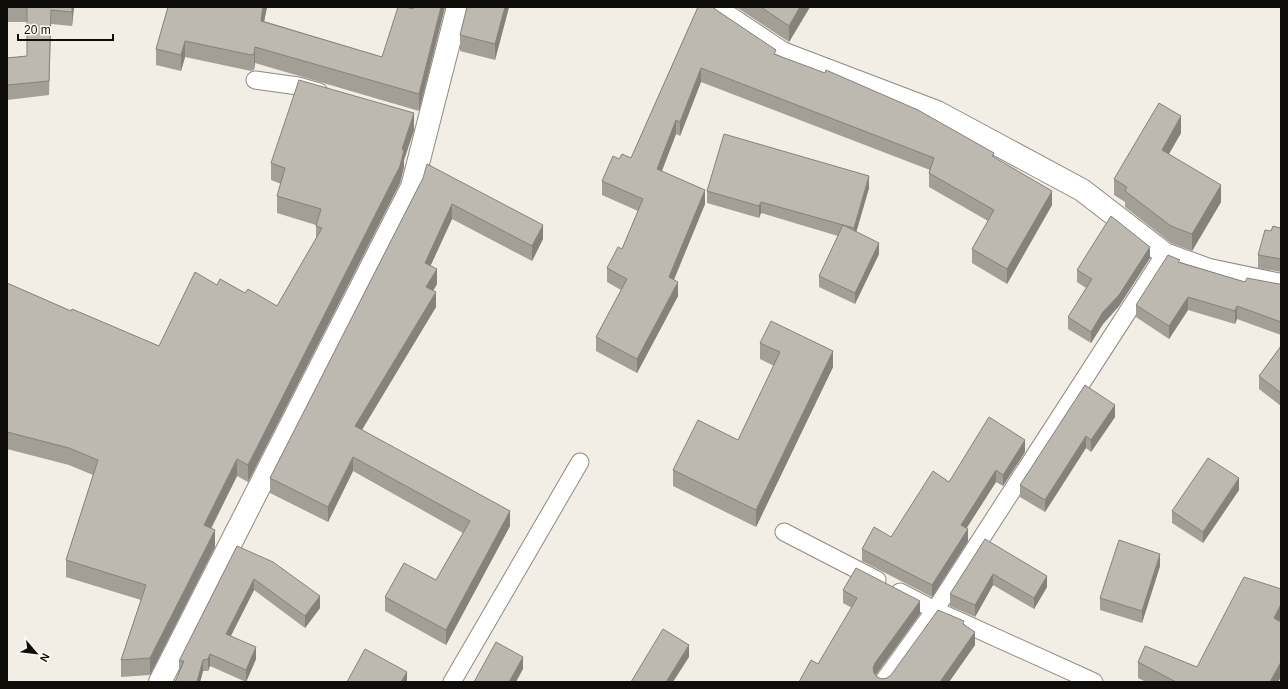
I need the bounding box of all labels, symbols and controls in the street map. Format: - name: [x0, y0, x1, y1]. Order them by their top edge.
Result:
- scale bar: [18, 16, 113, 42]
- text: 20 m: [24, 23, 51, 37]
- north arrow: [16, 633, 56, 673]
- text: N: [38, 651, 52, 664]

